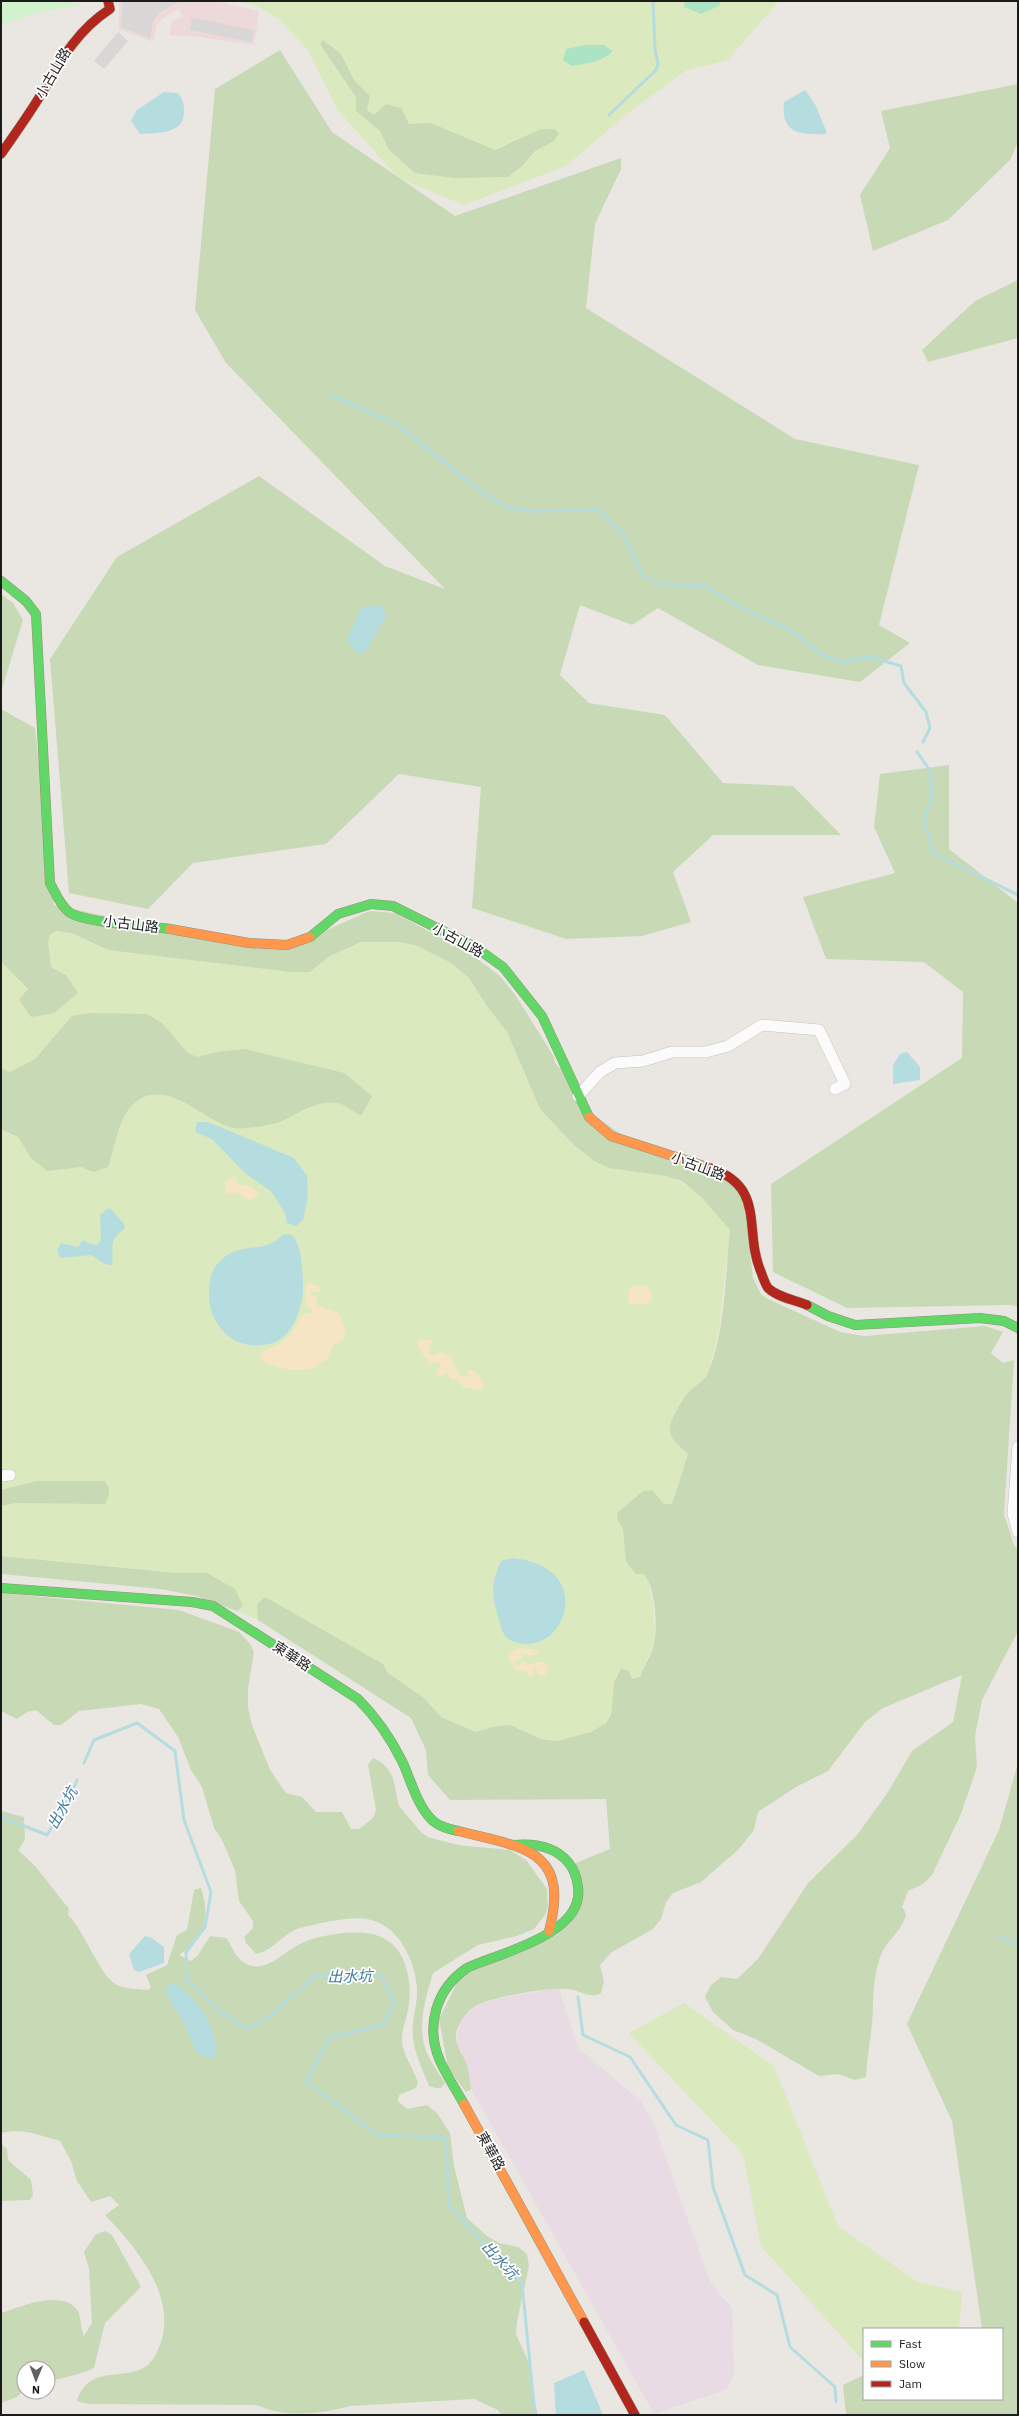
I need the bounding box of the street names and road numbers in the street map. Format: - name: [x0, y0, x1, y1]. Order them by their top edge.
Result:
- street label: 小古山路: [31, 44, 75, 102]
- street label: 小古山路: [102, 912, 160, 936]
- street label: 小古山路: [429, 919, 487, 961]
- street label: 小古山路: [669, 1148, 727, 1184]
- street label: 東華路: [269, 1637, 315, 1675]
- street label: 東華路: [473, 2128, 509, 2174]

